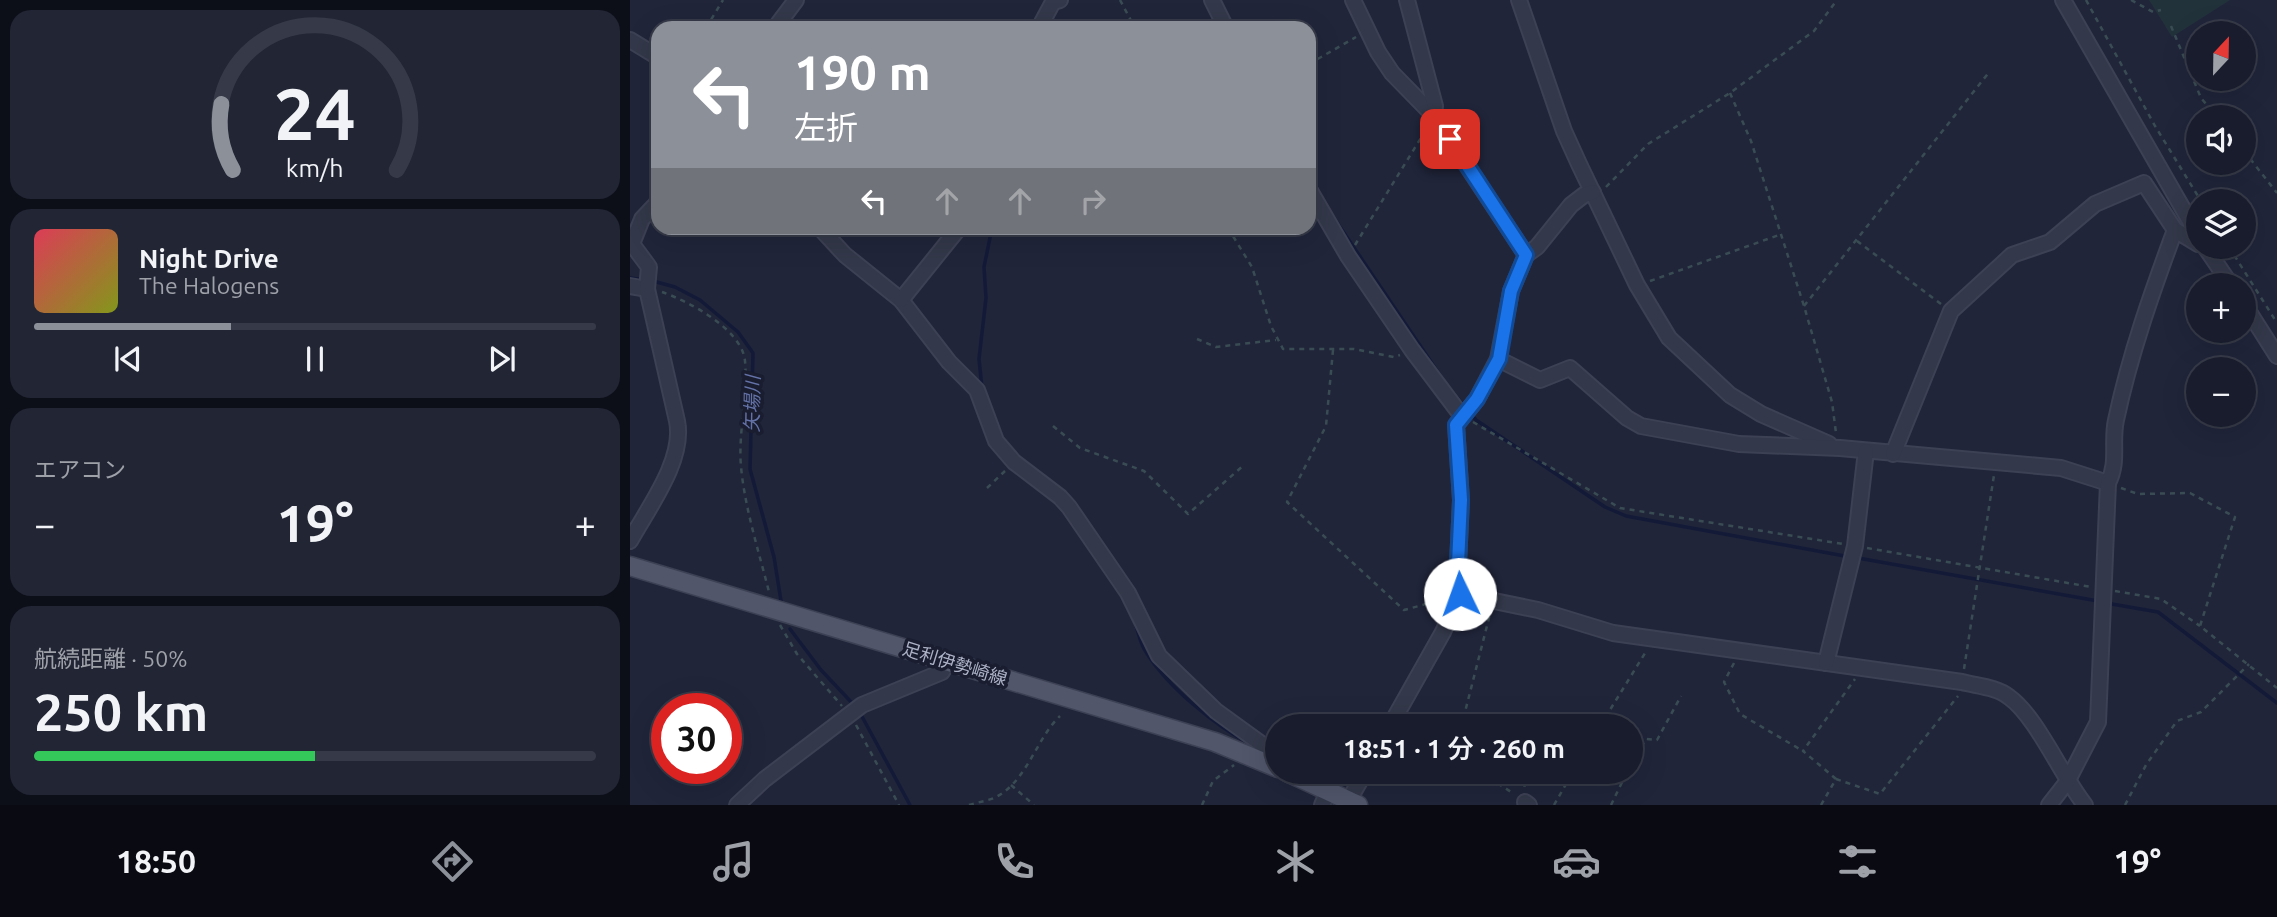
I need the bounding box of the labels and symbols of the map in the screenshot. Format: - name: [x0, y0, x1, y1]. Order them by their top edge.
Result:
- north arrow: [2186, 21, 2256, 91]
- pin: [1420, 109, 1480, 169]
- water label: 矢場川: [741, 373, 764, 433]
- position arrow: [1423, 557, 1497, 631]
- street label: 足利伊勢崎線: [900, 638, 1010, 688]
- speed limit sign: 30: [651, 693, 742, 784]

